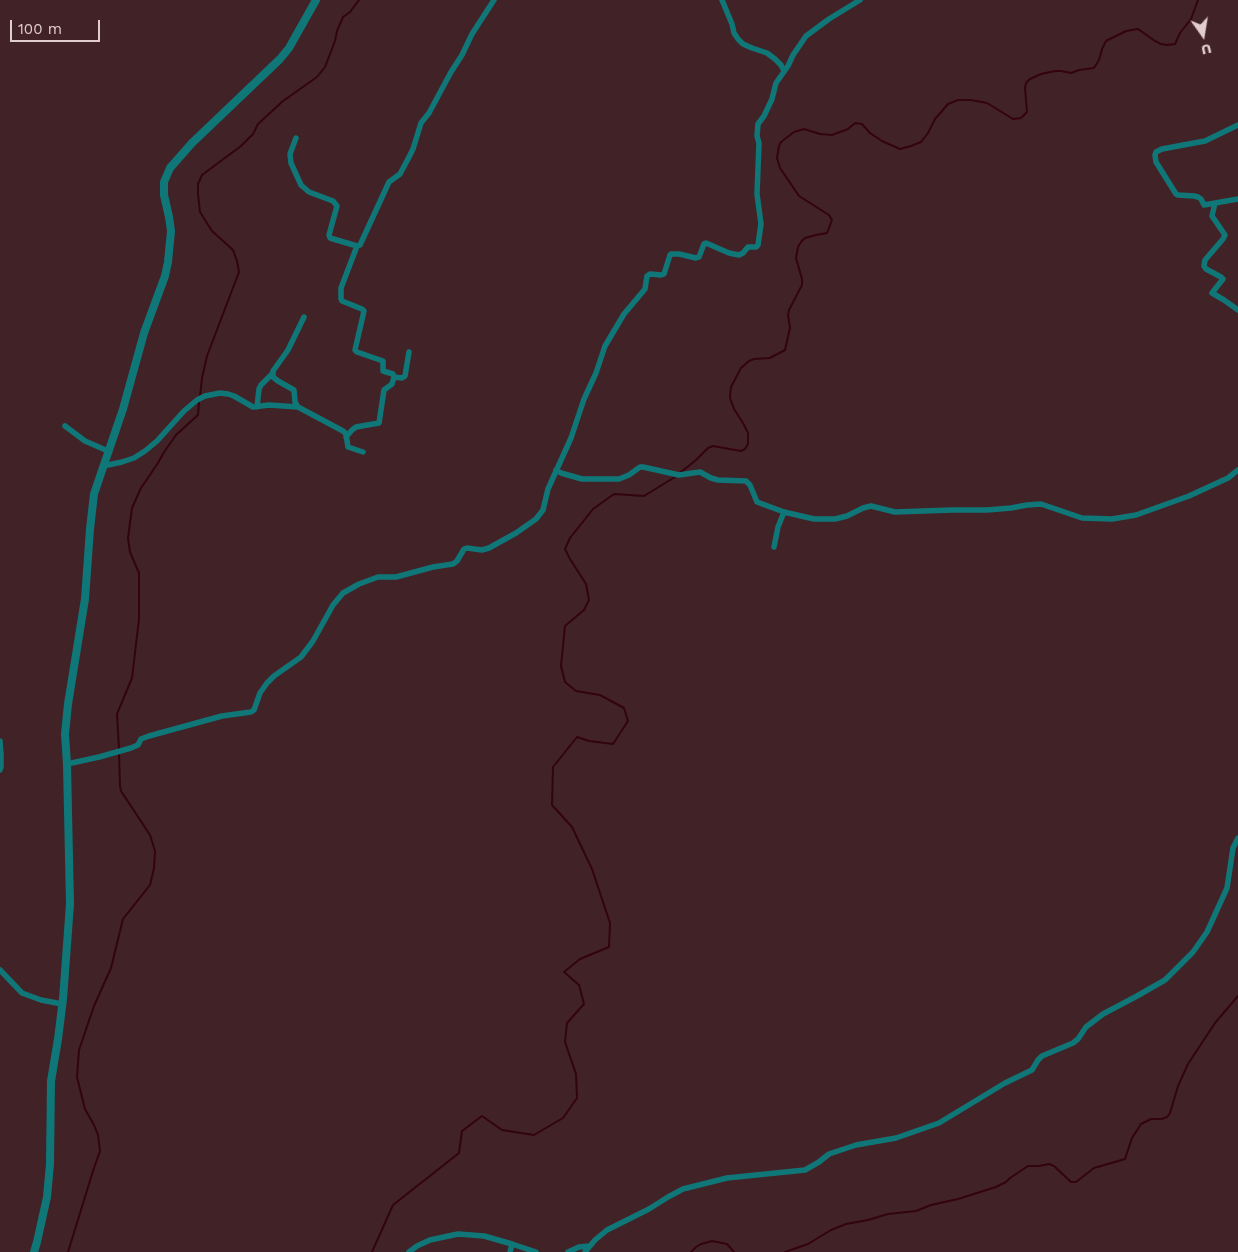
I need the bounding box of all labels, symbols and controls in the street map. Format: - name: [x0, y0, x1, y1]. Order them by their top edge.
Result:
- scale bar: [12, 10, 102, 42]
- north arrow: [1178, 10, 1228, 60]
- text: 100 m: [18, 20, 62, 38]
- text: U: [1200, 41, 1213, 59]

